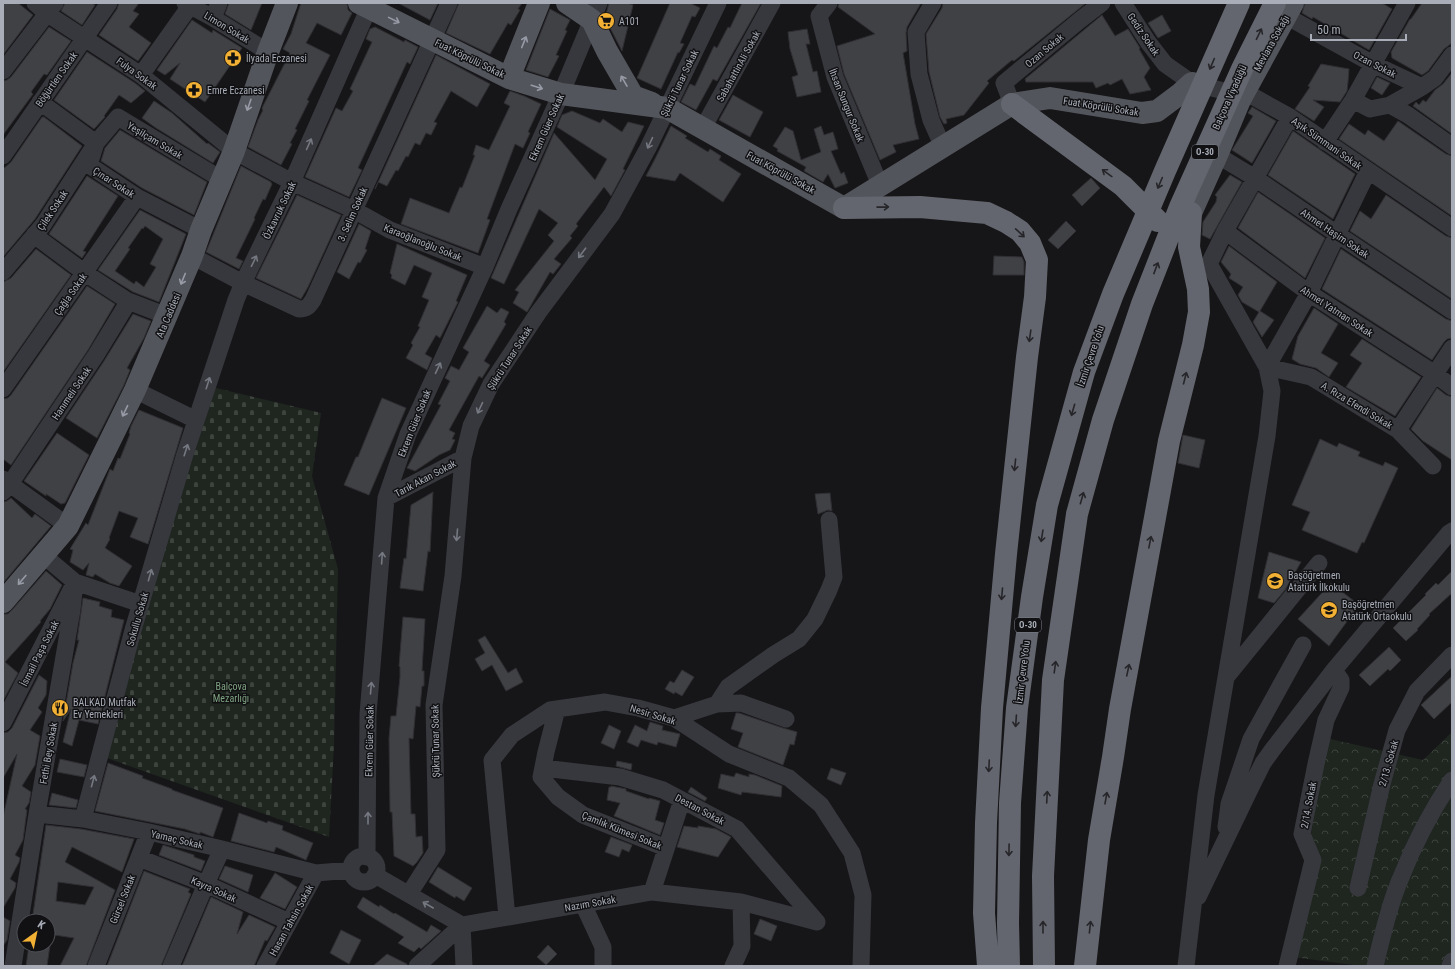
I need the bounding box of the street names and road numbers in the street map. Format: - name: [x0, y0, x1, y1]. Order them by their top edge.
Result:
- street label: Limon Sokak: [202, 10, 252, 45]
- street label: Gediz Sokak: [1125, 11, 1162, 58]
- street label: Mevlana Sokağı: [1252, 13, 1291, 73]
- street label: SabahattinAli Sokak: [714, 29, 763, 103]
- street label: Ozan Sokak: [1023, 31, 1066, 69]
- street label: Fuat Köprülü Sokak: [433, 37, 507, 80]
- street label: Şükrü Tunar Sokak: [658, 48, 701, 118]
- street label: Böğürtlen Sokak: [33, 49, 80, 109]
- street label: Ozan Sokak: [1352, 49, 1398, 80]
- street label: Fulya Sokak: [114, 55, 159, 92]
- street label: Balçova Viyadüğü: [1210, 63, 1249, 131]
- street label: İhsan Sungur Sokak: [827, 67, 867, 144]
- street label: Ekrem Güer Sokak: [527, 92, 566, 162]
- street label: Fuat Köprülü Sokak: [1062, 95, 1140, 118]
- street label: Aşık Sümmani Sokak: [1290, 115, 1364, 172]
- street label: Yeşilçam Sokak: [125, 120, 185, 161]
- road number: O-30: [1192, 145, 1218, 159]
- street label: Fuat Köprülü Sokak: [745, 149, 817, 196]
- street label: Çınar Sokak: [91, 165, 137, 200]
- street label: Özkavruk Sokak: [260, 179, 298, 241]
- street label: 3. Selim Sokak: [336, 185, 370, 243]
- street label: Çilek Sokak: [35, 188, 70, 232]
- street label: Ahmet Haşim Sokak: [1299, 207, 1371, 261]
- street label: Karaoğlanoğlu Sokak: [382, 222, 464, 263]
- street label: Çağla Sokak: [52, 271, 89, 317]
- street label: Ahmet Yatman Sokak: [1298, 284, 1375, 339]
- street label: Ata Caddesi: [154, 291, 183, 339]
- street label: Şükrü Tunar Sokak: [485, 324, 534, 392]
- street label: İzmir Çevre Yolu: [1074, 324, 1106, 388]
- street label: Hanımeli Sokak: [50, 364, 93, 422]
- street label: A. Rıza Efendi Sokak: [1319, 380, 1395, 431]
- street label: Ekrem Güer Sokak: [396, 387, 433, 459]
- street label: Tarık Akan Sokak: [393, 457, 458, 499]
- street label: Sokullu Sokak: [125, 591, 151, 647]
- street label: İsmail Paşa Sokak: [17, 618, 61, 688]
- road number: O-30: [1015, 618, 1041, 632]
- street label: İzmir Çevre Yolu: [1012, 640, 1032, 704]
- street label: Nesir Sokak: [629, 702, 677, 727]
- street label: Şükrü Tunar Sokak: [429, 704, 442, 778]
- street label: Ekrem Güer Sokak: [363, 705, 376, 777]
- street label: Fethi Bey Sokak: [38, 721, 59, 785]
- street label: 2/13. Sokak: [1377, 738, 1400, 787]
- street label: 2/14. Sokak: [1299, 780, 1319, 829]
- street label: Destan Sokak: [673, 792, 727, 827]
- street label: Çamlık Kümesi Sokak: [580, 809, 664, 852]
- street label: Yamaç Sokak: [150, 828, 204, 851]
- street label: Gürsel Sokak: [108, 873, 137, 925]
- street label: Kayra Sokak: [190, 875, 239, 905]
- street label: Hasan Tahsin Sokak: [267, 882, 316, 958]
- street label: Nazım Sokak: [564, 894, 617, 913]

